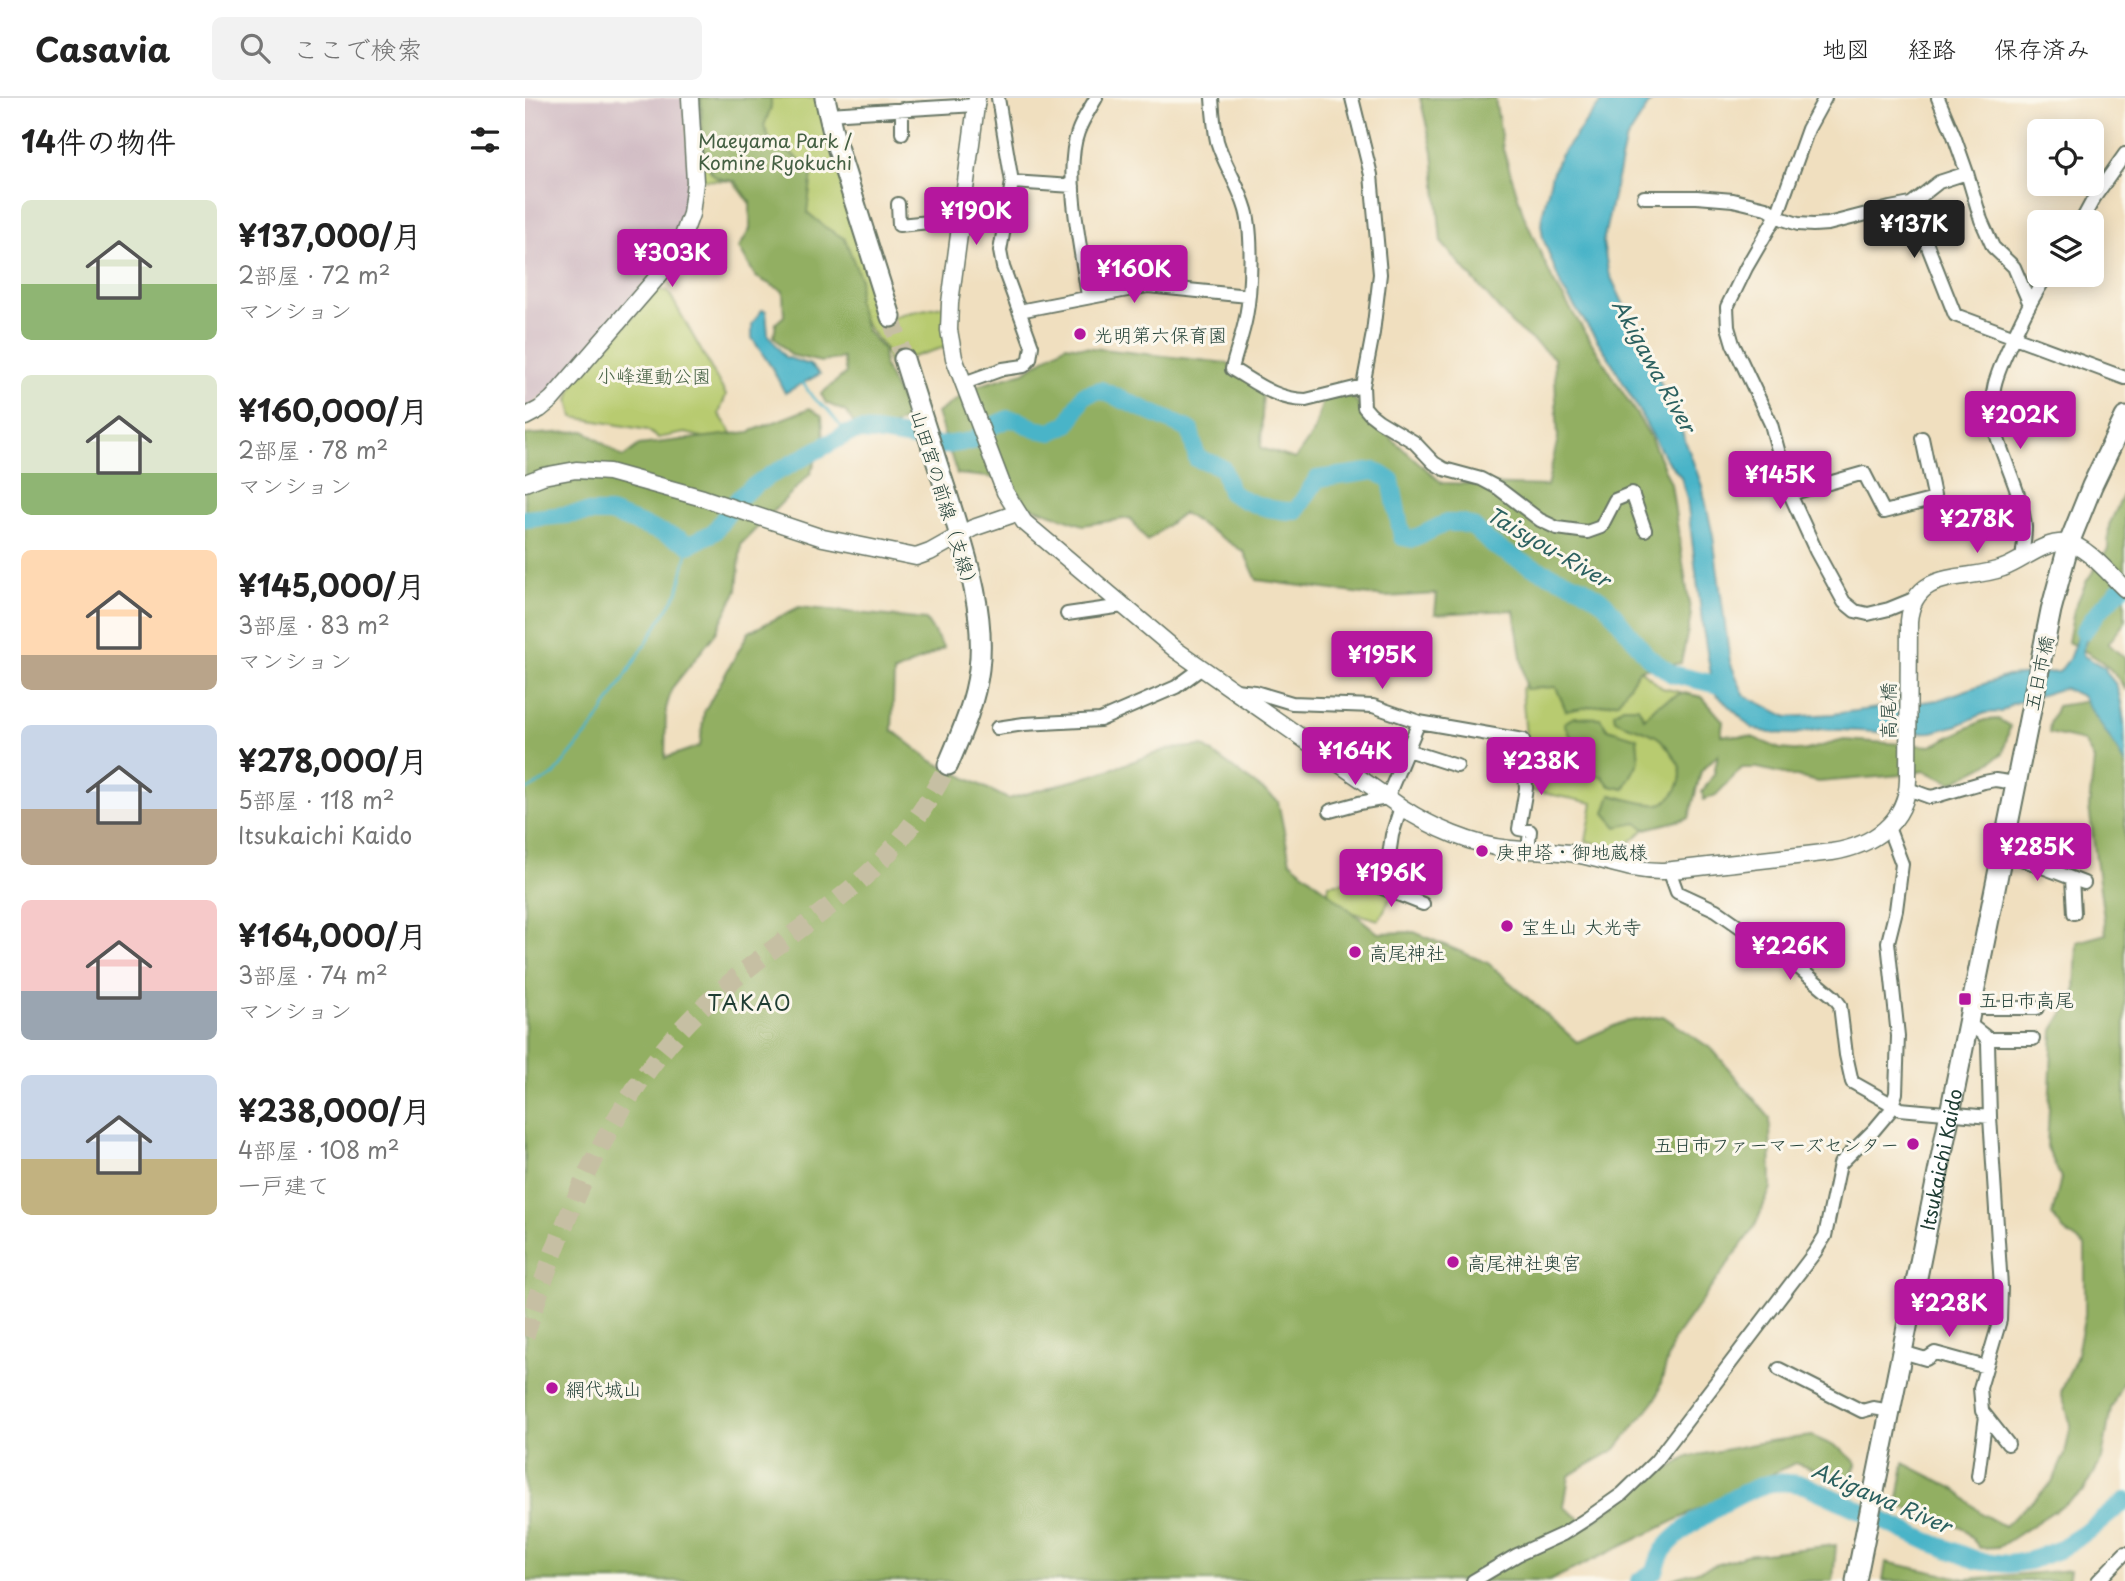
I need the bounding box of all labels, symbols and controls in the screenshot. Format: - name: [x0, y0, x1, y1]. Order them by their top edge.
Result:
- search box: [212, 17, 702, 80]
- text: Casavia: [35, 23, 170, 73]
- icon: search: [236, 29, 274, 67]
- text: ここで検索: [292, 29, 422, 68]
- text: 地図: [1822, 30, 1870, 66]
- text: 経路: [1908, 30, 1956, 66]
- text: 保存済み: [1994, 30, 2090, 66]
- text: 14件の物件: [21, 118, 176, 163]
- map controls: [2027, 119, 2104, 287]
- button: locate: [2027, 119, 2104, 196]
- icon: filters: [466, 121, 504, 159]
- park label: Maeyama Park / Komine Ryokuchi: [698, 126, 852, 176]
- pin: ¥190K: [927, 188, 1025, 247]
- text: ¥190K: [940, 192, 1012, 227]
- pin: ¥137K: [1865, 200, 1963, 260]
- text: ¥137K: [1880, 205, 1948, 240]
- button: layers: [2027, 210, 2104, 287]
- text: ¥137,000/月: [238, 212, 422, 257]
- icon: home: [77, 228, 161, 312]
- pin: ¥303K: [623, 230, 721, 289]
- text: ¥303K: [633, 234, 711, 269]
- pin: ¥160K: [1085, 246, 1183, 305]
- text: ¥160K: [1097, 250, 1171, 285]
- text: 2部屋 · 72 m²: [238, 257, 391, 292]
- text: マンション: [238, 292, 352, 327]
- water label: Akigawa River: [1605, 292, 1706, 440]
- place label: 光明第六保育園: [1094, 320, 1227, 348]
- marker: 光明第六保育園: [1072, 326, 1088, 342]
- park label: 小峰運動公園: [597, 361, 711, 389]
- text: ¥160,000/月: [238, 387, 429, 432]
- pin: ¥202K: [1971, 392, 2069, 451]
- text: ¥202K: [1981, 396, 2059, 431]
- icon: home: [77, 403, 161, 487]
- street label: 山田宮の前線（支線）: [905, 406, 987, 596]
- text: 2部屋 · 78 m²: [238, 432, 388, 467]
- pin: ¥145K: [1731, 452, 1829, 511]
- text: ¥145K: [1744, 456, 1816, 491]
- text: マンション: [238, 467, 352, 502]
- pin: ¥278K: [1928, 496, 2026, 555]
- water label: Taisyou-River: [1481, 498, 1619, 596]
- text: ¥278K: [1940, 500, 2014, 535]
- text: ¥145,000/月: [238, 562, 425, 607]
- icon: home: [77, 578, 161, 662]
- text: 3部屋 · 83 m²: [238, 607, 390, 642]
- pin: ¥195K: [1333, 632, 1431, 691]
- street label: 五日市橋: [2016, 633, 2060, 713]
- text: ¥195K: [1347, 636, 1417, 671]
- text: マンション: [238, 642, 352, 677]
- street label: 高尾橋: [1873, 682, 1901, 740]
- pin: ¥164K: [1306, 728, 1404, 787]
- text: ¥164K: [1318, 732, 1392, 767]
- text: ¥278,000/月: [238, 737, 428, 782]
- pin: ¥238K: [1492, 738, 1590, 797]
- text: ¥238K: [1502, 742, 1580, 777]
- icon: home: [77, 753, 161, 837]
- text: 5部屋 · 118 m²: [238, 782, 395, 817]
- text: Itsukaichi Kaido: [238, 817, 412, 852]
- pin: ¥285K: [1988, 824, 2086, 883]
- text: ¥285K: [1999, 828, 2075, 863]
- place label: 庚申塔・御地蔵様: [1496, 837, 1648, 865]
- marker: 庚申塔・御地蔵様: [1474, 843, 1490, 859]
- pin: ¥196K: [1342, 850, 1440, 909]
- text: ¥196K: [1356, 854, 1426, 889]
- text: ¥164,000/月: [238, 912, 427, 957]
- place label: 宝生山 大光寺: [1521, 912, 1641, 940]
- marker: 宝生山 大光寺: [1499, 918, 1515, 934]
- pin: ¥226K: [1741, 922, 1839, 982]
- text: ¥226K: [1751, 927, 1829, 962]
- icon: home: [77, 928, 161, 1012]
- place label: 高尾神社: [1369, 938, 1445, 966]
- marker: 高尾神社: [1347, 944, 1363, 960]
- text: 3部屋 · 74 m²: [238, 957, 388, 992]
- place label: 五日市高尾: [1979, 985, 2074, 1013]
- district label: TAKAO: [707, 986, 793, 1018]
- marker: 五日市高尾: [1957, 991, 1973, 1007]
- text: マンション: [238, 992, 352, 1027]
- street label: Itsukaichi Kaido: [1913, 1086, 1969, 1233]
- text: ¥238,000/月: [238, 1087, 431, 1132]
- icon: home: [77, 1103, 161, 1187]
- place label: 五日市ファーマーズセンター: [1654, 1130, 1899, 1158]
- text: 4部屋 · 108 m²: [238, 1132, 400, 1167]
- marker: 五日市ファーマーズセンター: [1905, 1136, 1921, 1152]
- text: 一戸建て: [238, 1167, 330, 1202]
- place label: 高尾神社奥宮: [1467, 1248, 1581, 1276]
- marker: 高尾神社奥宮: [1445, 1254, 1461, 1270]
- pin: ¥228K: [1900, 1280, 1998, 1339]
- text: ¥228K: [1910, 1284, 1988, 1319]
- place label: 網代城山: [566, 1374, 642, 1402]
- marker: 網代城山: [544, 1380, 560, 1396]
- water label: Akigawa River: [1808, 1453, 1959, 1542]

